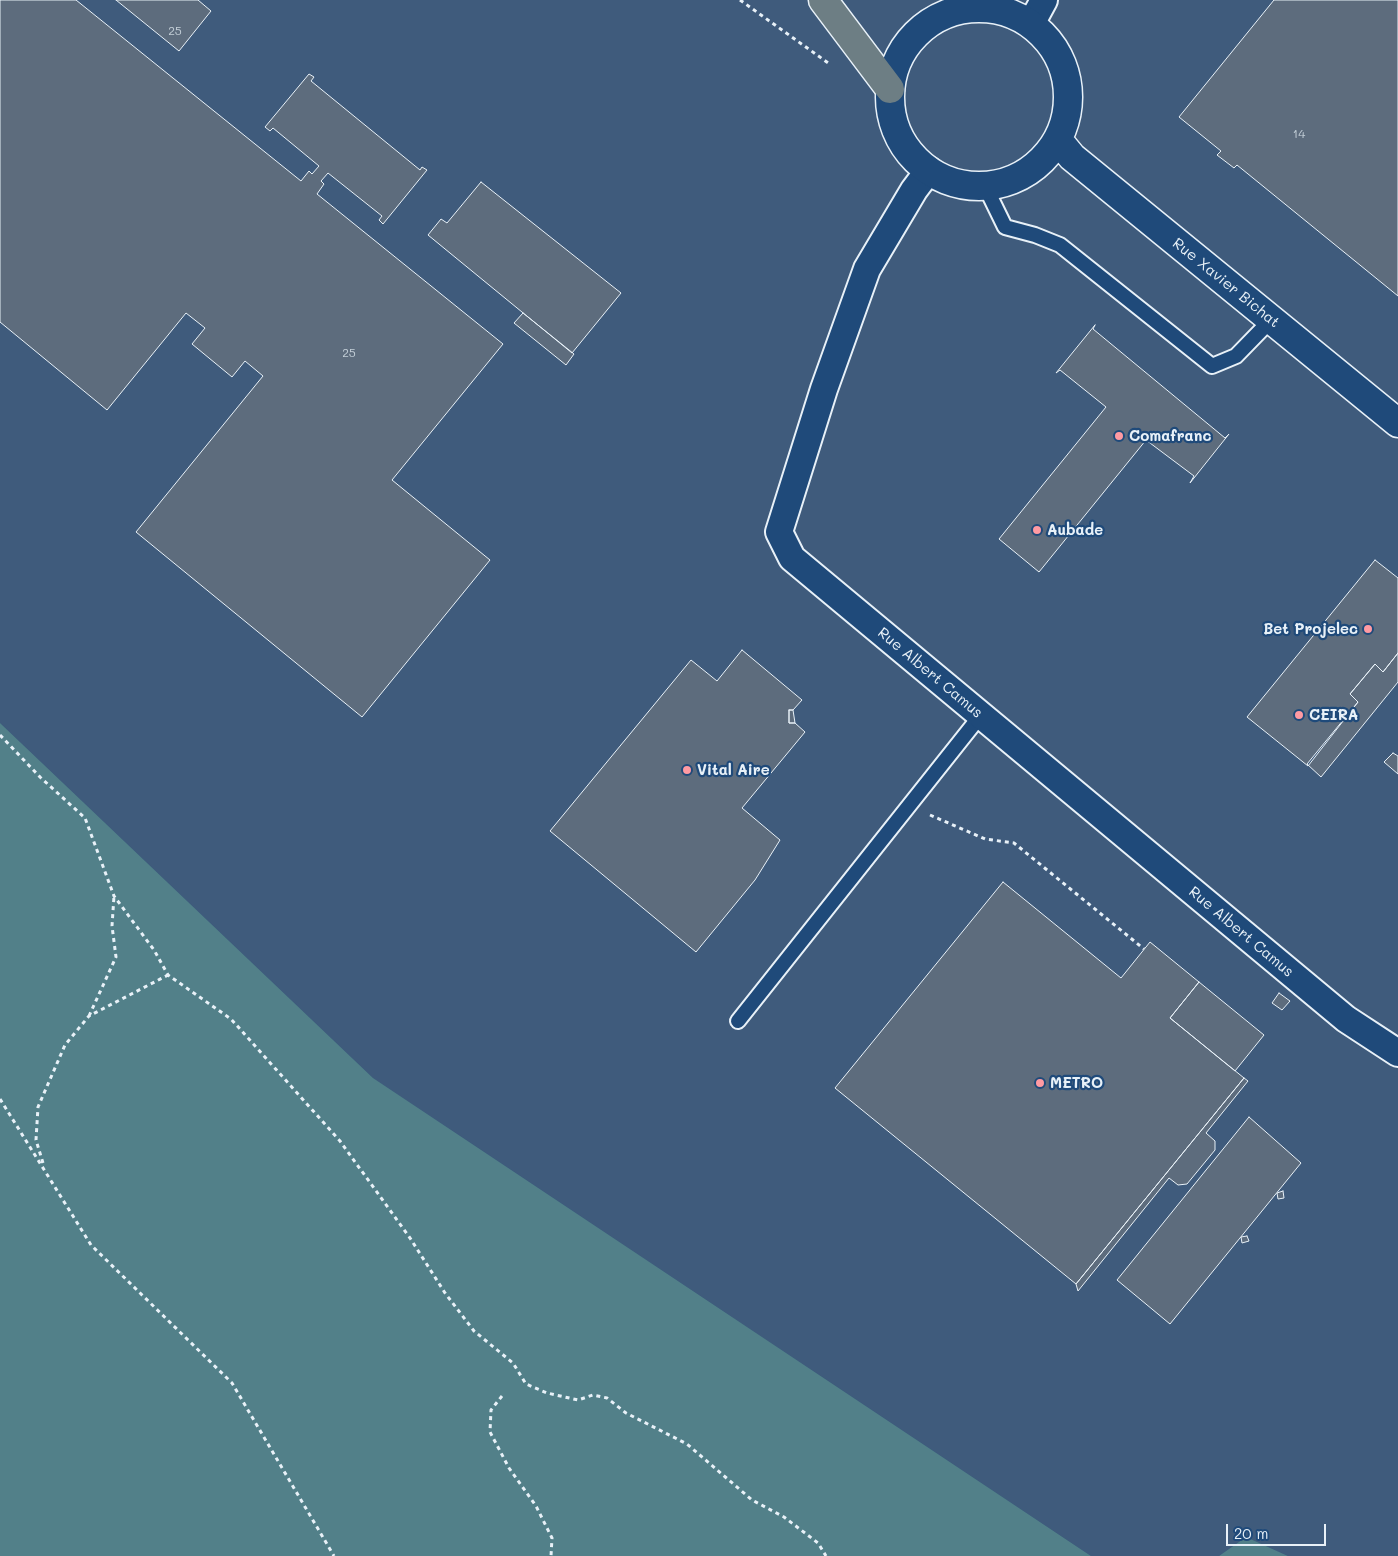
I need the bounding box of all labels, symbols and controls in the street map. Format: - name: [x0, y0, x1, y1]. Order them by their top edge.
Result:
- house number: 25: [168, 24, 182, 38]
- house number: 14: [1293, 127, 1305, 141]
- street label: Rue Xavier Bichat: [1169, 234, 1283, 332]
- house number: 25: [342, 346, 356, 360]
- place label: Comafranc: [1129, 427, 1211, 445]
- marker: Comafranc: [1113, 430, 1125, 442]
- place label: Aubade: [1047, 521, 1103, 539]
- marker: Aubade: [1031, 524, 1043, 536]
- place label: Bet Projelec: [1263, 620, 1358, 638]
- marker: Bet Projelec: [1362, 623, 1374, 635]
- street label: Rue Albert Camus: [874, 624, 986, 722]
- place label: CEIRA: [1309, 706, 1358, 724]
- marker: CEIRA: [1293, 709, 1305, 721]
- place label: Vital Aire: [697, 761, 770, 779]
- marker: Vital Aire: [681, 764, 693, 776]
- street label: Rue Albert Camus: [1185, 883, 1297, 981]
- place label: METRO: [1050, 1074, 1103, 1092]
- marker: METRO: [1034, 1077, 1046, 1089]
- scale bar: [1228, 1514, 1328, 1546]
- text: 20 m: [1234, 1523, 1268, 1543]

